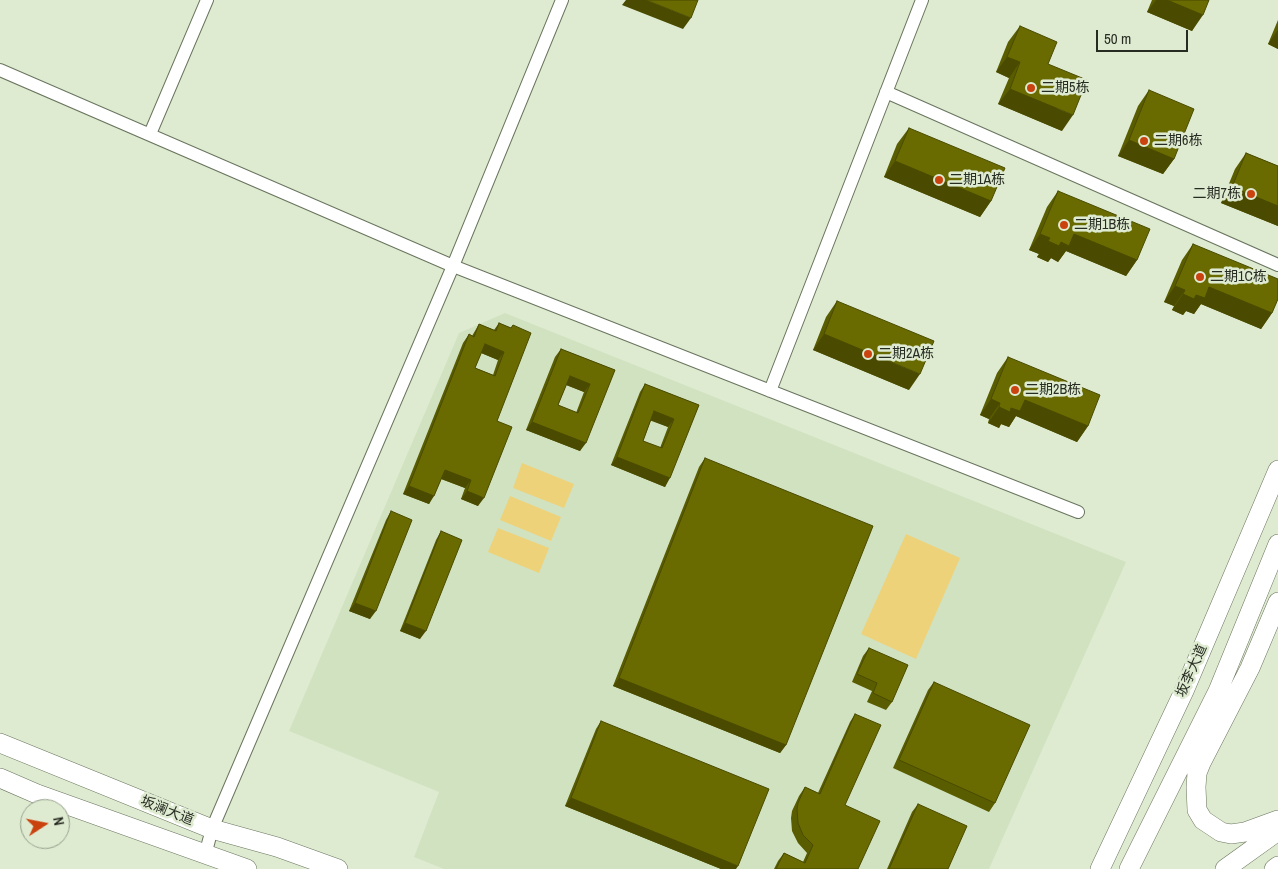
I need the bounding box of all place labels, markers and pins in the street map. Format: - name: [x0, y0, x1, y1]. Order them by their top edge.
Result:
- place label: 二期5栋: [1041, 80, 1089, 96]
- marker: 二期5栋: [1025, 82, 1037, 94]
- place label: 二期6栋: [1154, 133, 1202, 149]
- marker: 二期6栋: [1138, 135, 1150, 147]
- place label: 二期1A栋: [949, 172, 1005, 188]
- marker: 二期1A栋: [933, 174, 945, 186]
- place label: 二期7栋: [1193, 186, 1241, 202]
- marker: 二期7栋: [1245, 188, 1257, 200]
- place label: 二期1B栋: [1074, 217, 1130, 233]
- marker: 二期1B栋: [1058, 219, 1070, 231]
- place label: 二期1C栋: [1210, 269, 1267, 285]
- marker: 二期1C栋: [1194, 271, 1206, 283]
- place label: 二期2A栋: [878, 346, 934, 362]
- marker: 二期2A栋: [862, 348, 874, 360]
- place label: 二期2B栋: [1025, 382, 1081, 398]
- marker: 二期2B栋: [1009, 384, 1021, 396]

